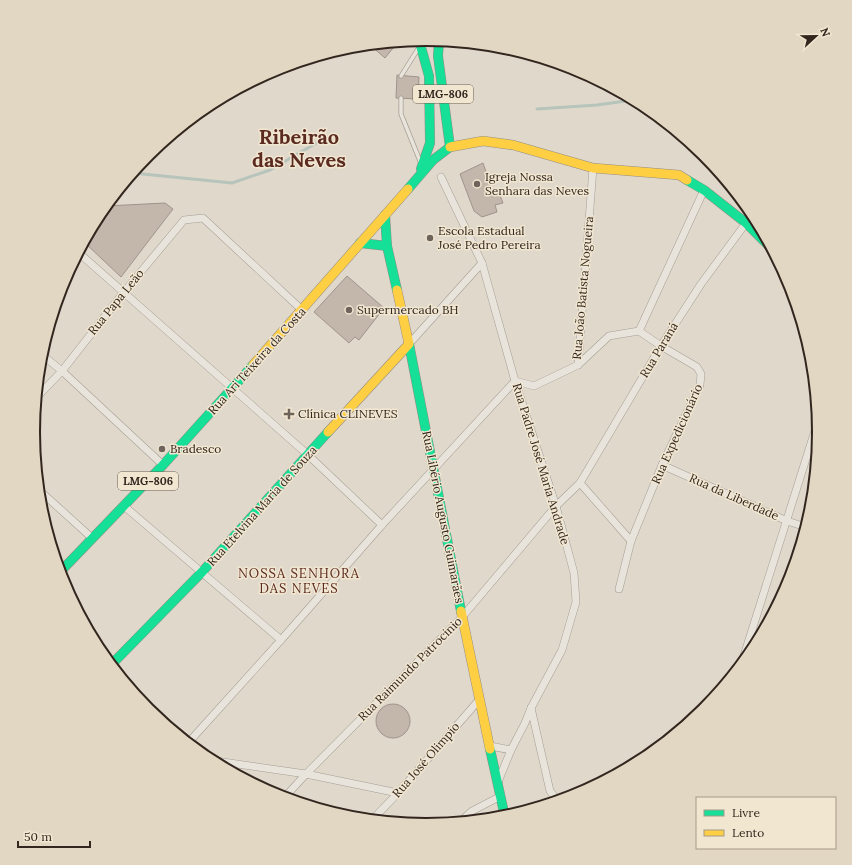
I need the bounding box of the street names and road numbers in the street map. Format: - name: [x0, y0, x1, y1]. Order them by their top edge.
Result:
- road number: LMG-806: [413, 85, 473, 103]
- street label: Rua João Batista Nogueira: [569, 216, 596, 360]
- street label: Rua Papa Leão: [84, 266, 147, 338]
- street label: Rua Ari Teixeira da Costa: [204, 304, 309, 417]
- street label: Rua Paraná: [636, 319, 681, 380]
- street label: Rua Padre José Maria Andrade: [510, 381, 573, 547]
- street label: Rua Expedicionário: [648, 381, 705, 486]
- street label: Rua Libério Augusto Guimarães: [419, 429, 468, 605]
- street label: Rua Etelvina Maria de Souza: [203, 442, 320, 569]
- street label: Rua da Liberdade: [687, 470, 782, 523]
- road number: LMG-806: [118, 472, 178, 490]
- street label: Rua Raimundo Patrocinio: [354, 613, 465, 724]
- street label: Rua José Olimpio: [389, 719, 462, 801]

